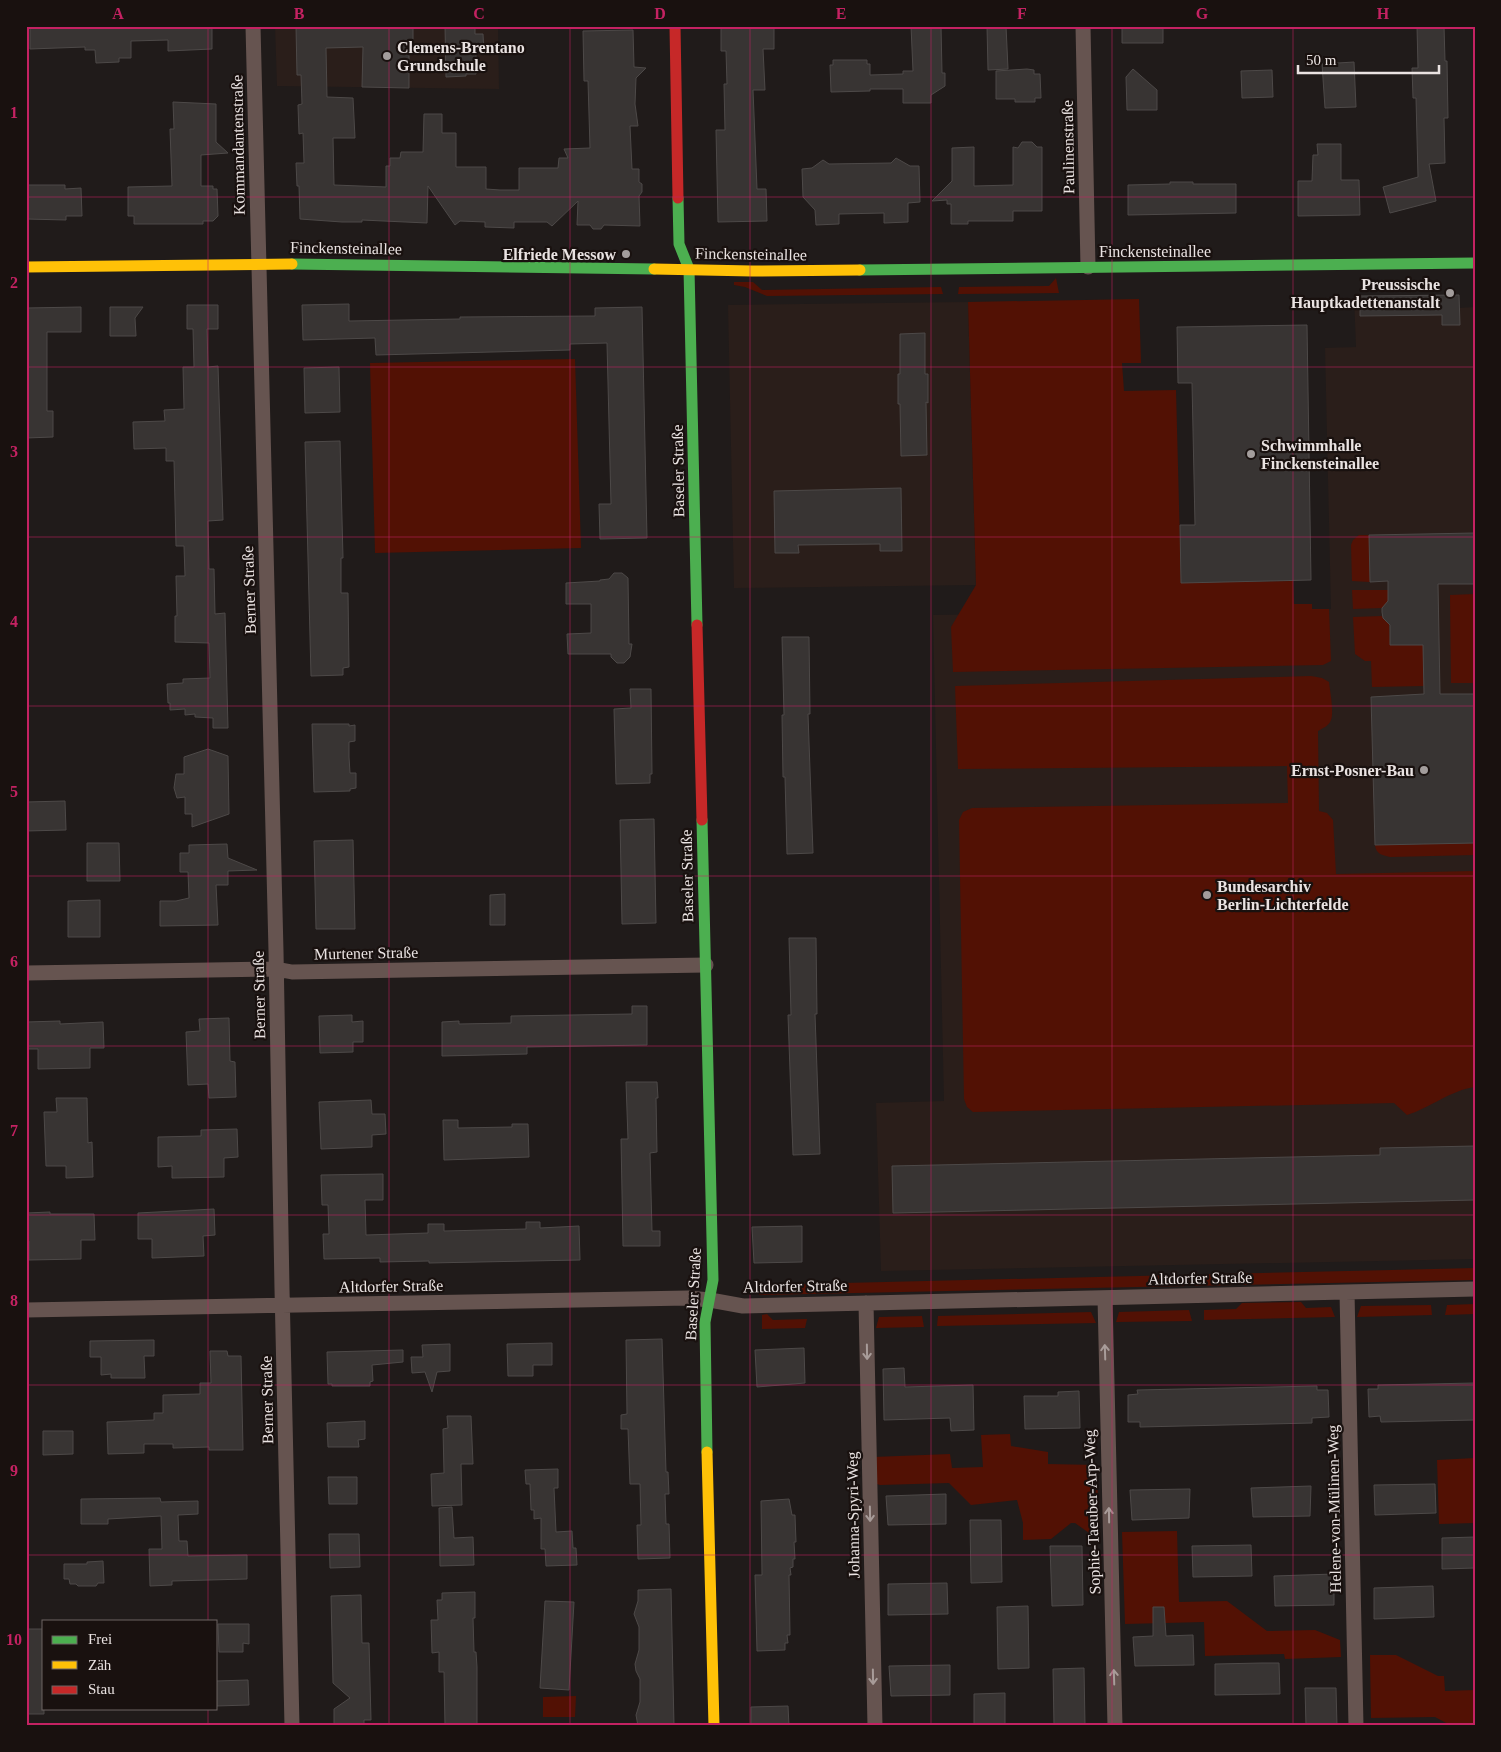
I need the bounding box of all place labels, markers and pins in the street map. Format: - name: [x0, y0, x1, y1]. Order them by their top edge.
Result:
- place label: Clemens-Brentano Grundschule: [397, 39, 525, 74]
- marker: Clemens-Brentano Grundschule: [381, 50, 393, 62]
- place label: Elfriede Messow: [503, 246, 616, 263]
- marker: Elfriede Messow: [620, 248, 632, 260]
- place label: Preussische Hauptkadettenanstalt: [1291, 276, 1441, 312]
- marker: Preussische Hauptkadettenanstalt: [1444, 287, 1456, 299]
- place label: Schwimmhalle Finckensteinallee: [1261, 437, 1379, 472]
- marker: Schwimmhalle Finckensteinallee: [1245, 448, 1257, 460]
- place label: Ernst-Posner-Bau: [1291, 762, 1414, 779]
- marker: Ernst-Posner-Bau: [1418, 764, 1430, 776]
- place label: Bundesarchiv Berlin-Lichterfelde: [1217, 878, 1349, 913]
- marker: Bundesarchiv Berlin-Lichterfelde: [1201, 889, 1213, 901]

